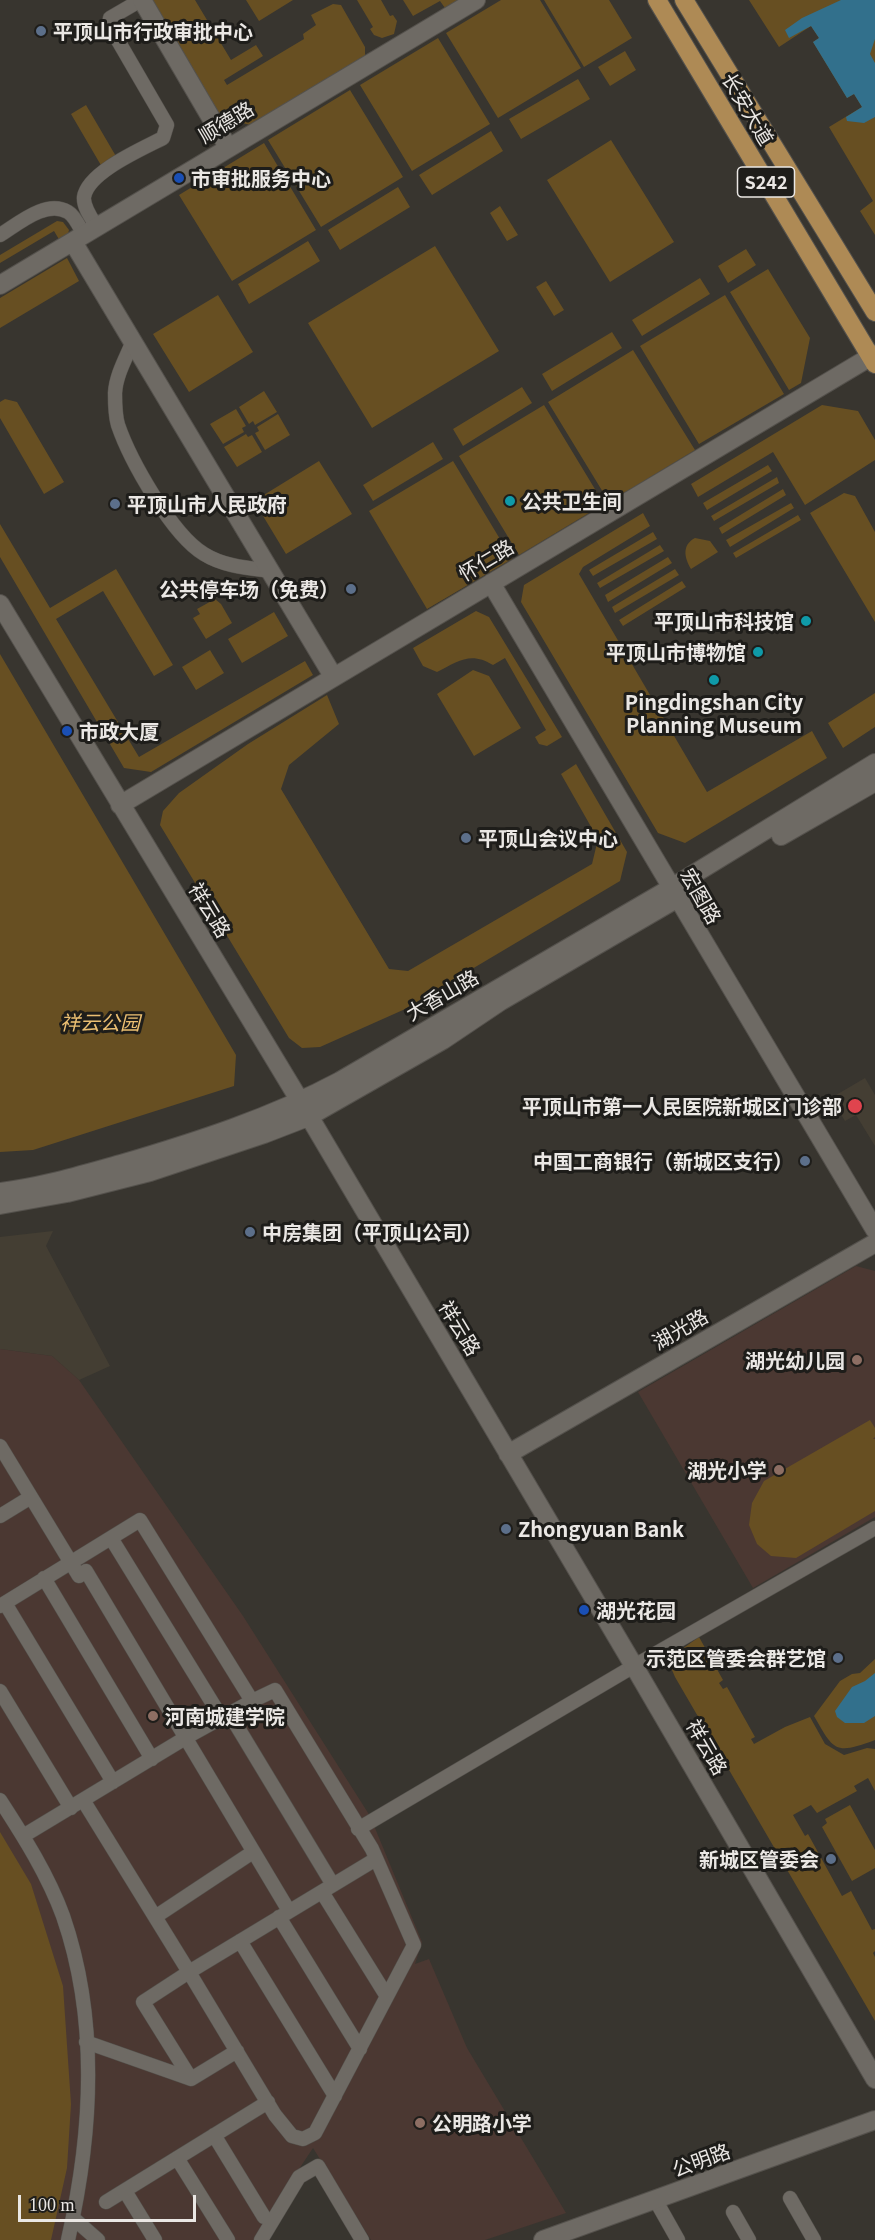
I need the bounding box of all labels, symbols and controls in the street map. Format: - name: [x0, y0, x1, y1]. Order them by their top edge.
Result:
- place label: 平顶山市行政审批中心: [53, 19, 253, 43]
- marker: 平顶山市行政审批中心: [34, 24, 48, 38]
- street label: 长安大道: [717, 69, 779, 149]
- street label: 顺德路: [194, 96, 258, 148]
- place label: 市审批服务中心: [191, 166, 331, 190]
- road number: S242: [738, 167, 795, 197]
- marker: 市审批服务中心: [172, 171, 186, 185]
- place label: 公共卫生间: [522, 489, 622, 513]
- place label: 平顶山市人民政府: [127, 492, 287, 516]
- marker: 公共卫生间: [503, 494, 517, 508]
- marker: 平顶山市人民政府: [108, 497, 122, 511]
- street label: 怀仁路: [454, 534, 518, 586]
- place label: 公共停车场（免费）: [159, 577, 339, 601]
- marker: 公共停车场（免费）: [344, 582, 358, 596]
- place label: 平顶山市科技馆: [654, 609, 794, 633]
- marker: 平顶山市科技馆: [799, 614, 813, 628]
- place label: 平顶山市博物馆: [606, 640, 746, 664]
- marker: 平顶山市博物馆: [751, 645, 765, 659]
- marker: Pingdingshan City Planning Museum: [707, 673, 721, 687]
- place label: Pingdingshan City Planning Museum: [625, 690, 803, 737]
- place label: 市政大厦: [79, 719, 159, 743]
- marker: 市政大厦: [60, 724, 74, 738]
- place label: 平顶山会议中心: [478, 826, 618, 850]
- marker: 平顶山会议中心: [459, 831, 473, 845]
- street label: 宏图路: [676, 864, 726, 928]
- street label: 祥云路: [184, 878, 236, 942]
- street label: 大香山路: [401, 965, 483, 1025]
- park label: 祥云公园: [60, 1010, 140, 1034]
- place label: 平顶山市第一人民医院新城区门诊部: [522, 1094, 842, 1118]
- marker: 平顶山市第一人民医院新城区门诊部: [846, 1097, 864, 1115]
- place label: 中国工商银行（新城区支行）: [533, 1149, 793, 1173]
- marker: 中国工商银行（新城区支行）: [798, 1154, 812, 1168]
- place label: 中房集团（平顶山公司）: [262, 1220, 482, 1244]
- marker: 中房集团（平顶山公司）: [243, 1225, 257, 1239]
- street label: 祥云路: [434, 1296, 486, 1360]
- street label: 湖光路: [648, 1304, 712, 1354]
- place label: 湖光幼儿园: [745, 1348, 845, 1372]
- marker: 湖光幼儿园: [850, 1353, 864, 1367]
- place label: 湖光小学: [687, 1458, 767, 1482]
- marker: 湖光小学: [772, 1463, 786, 1477]
- place label: Zhongyuan Bank: [518, 1517, 684, 1541]
- marker: Zhongyuan Bank: [499, 1522, 513, 1536]
- place label: 湖光花园: [596, 1598, 676, 1622]
- marker: 湖光花园: [577, 1603, 591, 1617]
- place label: 示范区管委会群艺馆: [646, 1646, 826, 1670]
- marker: 示范区管委会群艺馆: [831, 1651, 845, 1665]
- place label: 河南城建学院: [165, 1704, 285, 1728]
- marker: 河南城建学院: [146, 1709, 160, 1723]
- street label: 祥云路: [682, 1715, 732, 1779]
- place label: 新城区管委会: [699, 1847, 819, 1871]
- marker: 新城区管委会: [824, 1852, 838, 1866]
- place label: 公明路小学: [432, 2111, 532, 2135]
- marker: 公明路小学: [413, 2116, 427, 2130]
- street label: 公明路: [669, 2138, 733, 2182]
- scale bar: [21, 2183, 200, 2221]
- text: 100 m: [29, 2195, 75, 2215]

